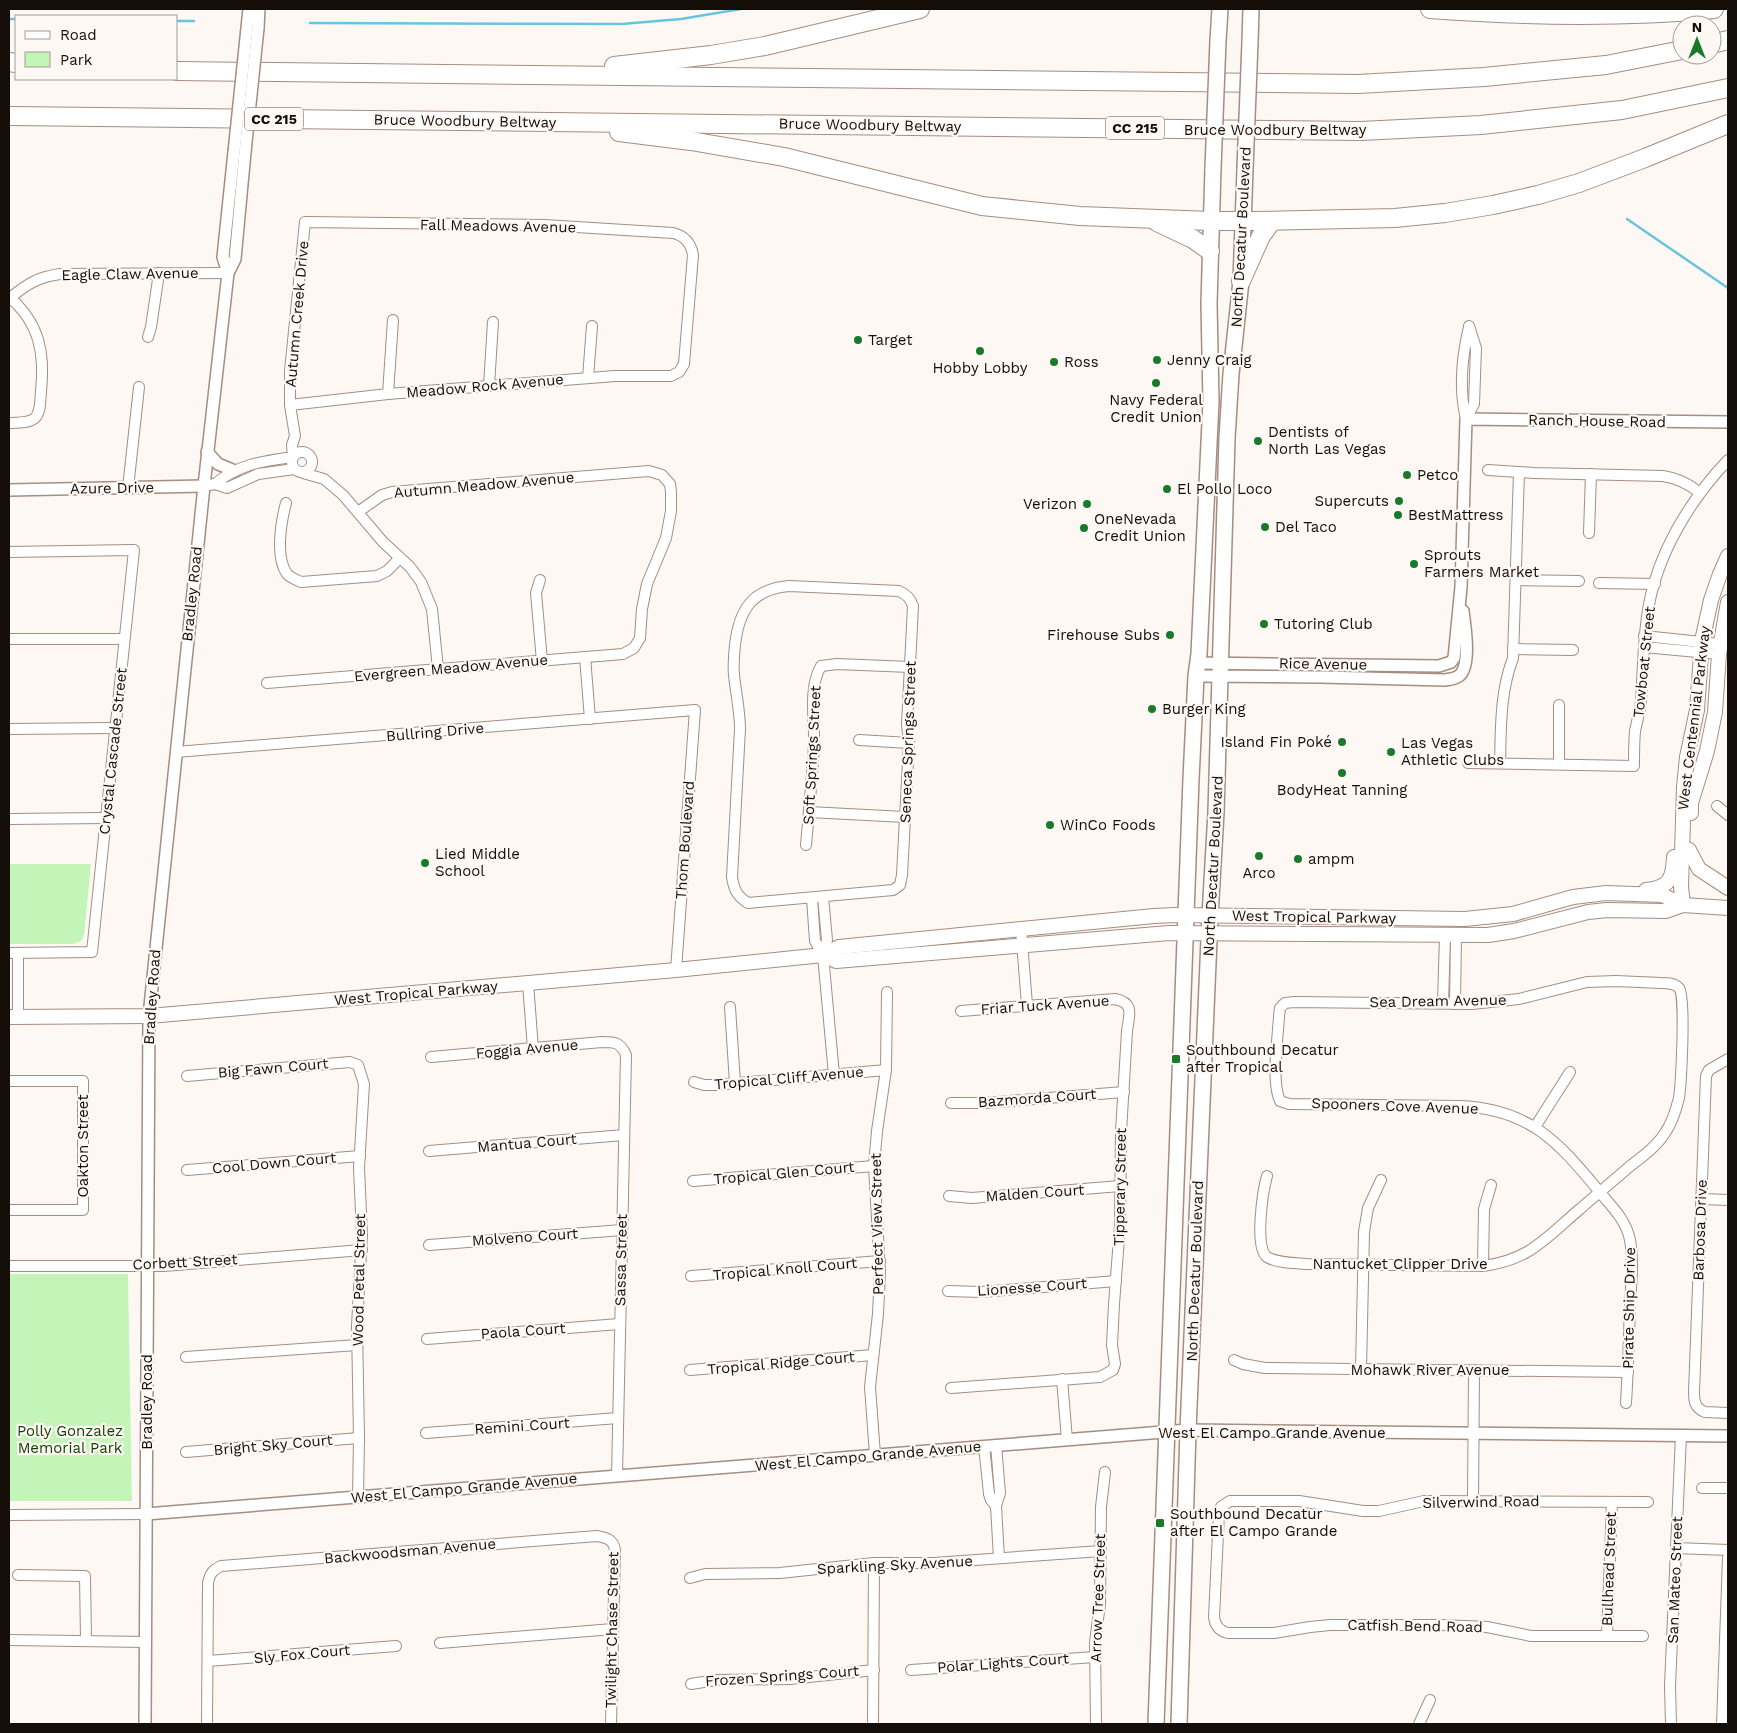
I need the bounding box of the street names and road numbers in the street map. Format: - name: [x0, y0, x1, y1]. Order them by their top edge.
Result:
- road number: CC 215: [245, 108, 303, 130]
- street label: Bruce Woodbury Beltway: [373, 110, 557, 132]
- street label: Bruce Woodbury Beltway: [778, 114, 962, 136]
- road number: CC 215: [1106, 116, 1164, 140]
- street label: Bruce Woodbury Beltway: [1184, 121, 1367, 139]
- street label: North Decatur Boulevard: [1227, 146, 1255, 328]
- street label: Fall Meadows Avenue: [420, 216, 576, 236]
- street label: Autumn Creek Drive: [282, 240, 312, 388]
- street label: Eagle Claw Avenue: [61, 264, 199, 284]
- street label: Meadow Rock Avenue: [405, 370, 565, 402]
- street label: Ranch House Road: [1528, 411, 1666, 431]
- street label: Autumn Meadow Avenue: [393, 468, 575, 502]
- street label: Azure Drive: [70, 478, 154, 498]
- street label: Bradley Road: [178, 546, 206, 642]
- street label: Towboat Street: [1629, 605, 1659, 719]
- street label: West Centennial Parkway: [1674, 625, 1714, 811]
- street label: Evergreen Meadow Avenue: [353, 651, 549, 685]
- street label: Rice Avenue: [1279, 654, 1367, 674]
- street label: Seneca Springs Street: [896, 660, 920, 823]
- street label: Crystal Cascade Street: [95, 666, 131, 835]
- street label: Soft Springs Street: [799, 684, 825, 825]
- street label: Bullring Drive: [385, 719, 485, 745]
- street label: North Decatur Boulevard: [1199, 775, 1227, 957]
- street label: Thom Boulevard: [672, 780, 698, 900]
- street label: West Tropical Parkway: [1232, 907, 1397, 927]
- street label: Bradley Road: [140, 949, 164, 1045]
- street label: West Tropical Parkway: [333, 977, 499, 1009]
- street label: Sea Dream Avenue: [1369, 991, 1507, 1011]
- street label: Friar Tuck Avenue: [980, 992, 1110, 1018]
- street label: Foggia Avenue: [475, 1036, 579, 1062]
- street label: Big Fawn Court: [217, 1054, 330, 1082]
- street label: Tropical Cliff Avenue: [713, 1062, 865, 1094]
- street label: Bazmorda Court: [977, 1085, 1098, 1111]
- street label: Oakton Street: [74, 1094, 92, 1198]
- street label: Spooners Cove Avenue: [1311, 1094, 1479, 1118]
- street label: Tipperary Street: [1110, 1127, 1130, 1246]
- street label: Mantua Court: [477, 1130, 578, 1156]
- street label: Cool Down Court: [211, 1149, 337, 1177]
- street label: Perfect View Street: [867, 1152, 887, 1295]
- street label: Tropical Glen Court: [713, 1158, 856, 1188]
- street label: Barbosa Drive: [1689, 1179, 1711, 1281]
- street label: North Decatur Boulevard: [1183, 1180, 1207, 1362]
- street label: Malden Court: [985, 1181, 1086, 1205]
- street label: Wood Petal Street: [349, 1213, 369, 1347]
- street label: Sassa Street: [611, 1213, 631, 1306]
- street label: Molveno Court: [471, 1224, 579, 1250]
- street label: Pirate Ship Drive: [1619, 1247, 1639, 1369]
- street label: Corbett Street: [132, 1250, 239, 1274]
- street label: Tropical Knoll Court: [712, 1254, 859, 1284]
- street label: Nantucket Clipper Drive: [1312, 1255, 1488, 1273]
- street label: Lionesse Court: [977, 1274, 1088, 1300]
- street label: Paola Court: [480, 1319, 567, 1343]
- street label: Tropical Ridge Court: [707, 1348, 856, 1378]
- street label: Bradley Road: [138, 1354, 156, 1450]
- street label: Mohawk River Avenue: [1351, 1361, 1509, 1379]
- street label: Remini Court: [474, 1414, 571, 1438]
- street label: West El Campo Grande Avenue: [1158, 1424, 1386, 1442]
- street label: Bright Sky Court: [213, 1431, 334, 1459]
- street label: West El Campo Grande Avenue: [754, 1437, 982, 1475]
- street label: West El Campo Grande Avenue: [350, 1469, 578, 1507]
- street label: Silverwind Road: [1422, 1492, 1540, 1512]
- street label: Bullhead Street: [1598, 1511, 1620, 1626]
- street label: San Mateo Street: [1664, 1515, 1686, 1644]
- street label: Arrow Tree Street: [1087, 1532, 1109, 1663]
- street label: Backwoodsman Avenue: [323, 1535, 497, 1567]
- street label: Twilight Chase Street: [602, 1551, 622, 1708]
- street label: Sparkling Sky Avenue: [817, 1552, 973, 1578]
- street label: Catfish Bend Road: [1347, 1616, 1483, 1636]
- street label: Sly Fox Court: [253, 1641, 352, 1667]
- street label: Polar Lights Court: [937, 1649, 1070, 1677]
- street label: Frozen Springs Court: [705, 1662, 860, 1690]

